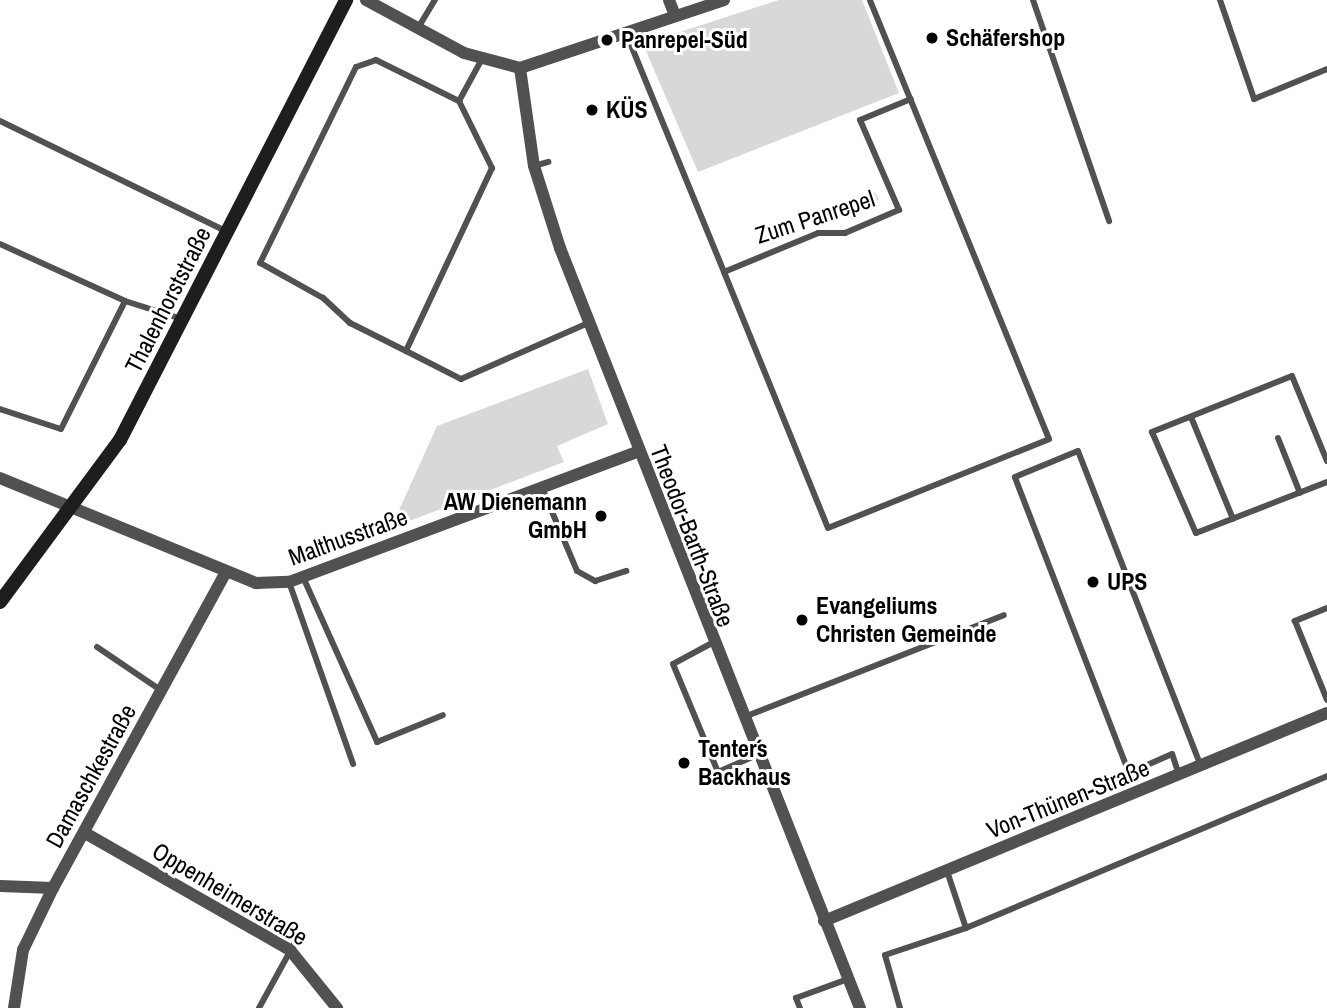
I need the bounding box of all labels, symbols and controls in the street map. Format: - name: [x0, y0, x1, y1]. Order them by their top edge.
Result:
- place label: Schäfershop: [946, 24, 1065, 52]
- place label: Panrepel-Süd: [621, 26, 748, 54]
- marker: Schäfershop: [924, 30, 940, 46]
- marker: Panrepel-Süd: [599, 32, 615, 48]
- place label: KÜS: [606, 96, 648, 124]
- marker: KÜS: [584, 102, 600, 118]
- street label: Zum Panrepel: [752, 184, 878, 250]
- street label: Thalenhorststraße: [119, 222, 217, 378]
- street label: Theodor-Barth-Straße: [644, 441, 740, 631]
- place label: AW Dienemann GmbH: [444, 488, 587, 544]
- street label: Malthusstraße: [284, 502, 412, 572]
- marker: AW Dienemann GmbH: [593, 508, 609, 524]
- place label: UPS: [1107, 568, 1147, 596]
- marker: UPS: [1085, 574, 1101, 590]
- place label: Evangeliums Christen Gemeinde: [816, 592, 996, 648]
- marker: Evangeliums Christen Gemeinde: [794, 612, 810, 628]
- street label: Damaschkestraße: [40, 699, 142, 853]
- place label: Tenter´s Backhaus: [698, 735, 791, 791]
- street label: Von-Thünen-Straße: [982, 753, 1154, 845]
- marker: Tenter´s Backhaus: [676, 755, 692, 771]
- street label: Oppenheimerstraße: [147, 836, 313, 952]

